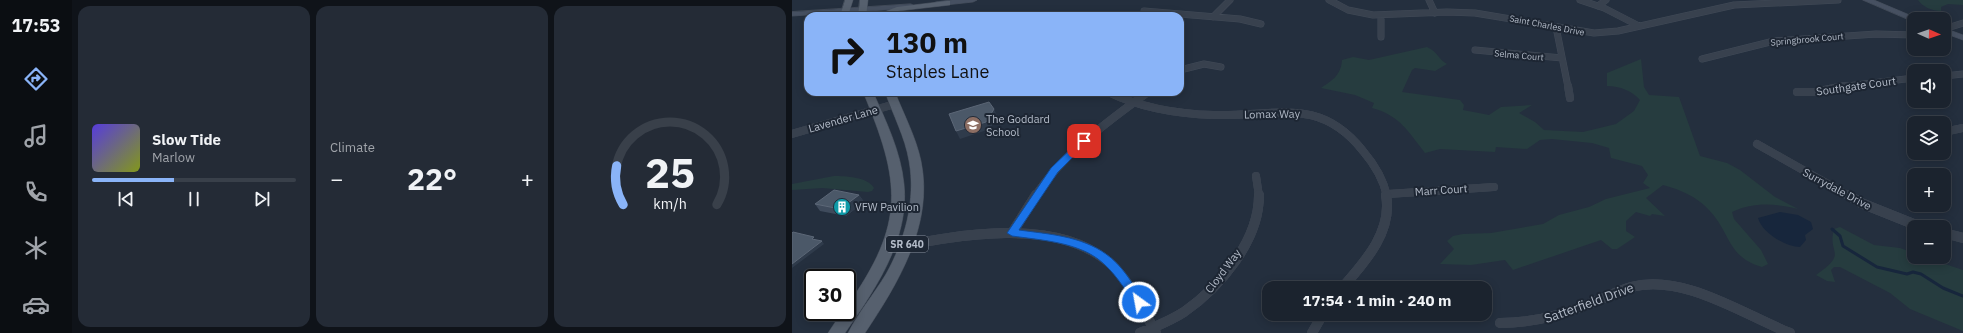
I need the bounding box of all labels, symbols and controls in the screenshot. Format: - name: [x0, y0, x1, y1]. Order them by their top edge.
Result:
- street label: Saint Charles Drive: [1509, 12, 1586, 38]
- north arrow: [1907, 12, 1951, 56]
- map controls: [1907, 12, 1951, 264]
- text: 17:53: [11, 14, 61, 37]
- text: 130 m: [886, 24, 968, 61]
- icon: right: [820, 28, 872, 80]
- street label: Springbrook Court: [1770, 30, 1844, 48]
- street label: Selma Court: [1494, 47, 1544, 63]
- text: Staples Lane: [886, 60, 989, 83]
- button: sound: [1907, 64, 1951, 108]
- icon: directions: [22, 65, 50, 93]
- street label: Southgate Court: [1815, 73, 1897, 99]
- street label: Lavender Lane: [807, 102, 879, 136]
- street label: Lomax Way: [1244, 107, 1301, 121]
- place label: The Goddard School: [986, 112, 1050, 139]
- school or university icon: The Goddard School: [963, 115, 983, 135]
- button: layers: [1907, 116, 1951, 160]
- icon: music: [22, 122, 50, 150]
- pin: [1067, 124, 1101, 158]
- text: Slow Tide: [152, 130, 221, 149]
- icon: arrive: [1073, 130, 1095, 152]
- text: Climate: [330, 139, 375, 156]
- text: 25: [645, 144, 695, 198]
- text: Marlow: [152, 149, 195, 166]
- text: 22°: [407, 159, 457, 198]
- text: −: [330, 164, 343, 193]
- text: +: [521, 164, 534, 193]
- street label: Surrydale Drive: [1800, 165, 1874, 213]
- button: +: [1907, 168, 1951, 212]
- icon: phone: [22, 178, 50, 206]
- street label: Marr Court: [1414, 181, 1468, 199]
- icon: previous: [115, 188, 137, 210]
- icon: pause: [183, 188, 205, 210]
- icon: next: [251, 188, 273, 210]
- text: km/h: [653, 193, 687, 212]
- building icon: VFW Pavilion: [832, 197, 852, 217]
- place label: VFW Pavilion: [855, 200, 919, 214]
- button: −: [1907, 220, 1951, 264]
- icon: climate: [22, 234, 50, 262]
- road number: SR 640: [886, 236, 928, 252]
- street label: Cloyd Way: [1202, 246, 1244, 296]
- speed limit sign: 30: [804, 269, 856, 321]
- street label: Satterfield Drive: [1542, 279, 1636, 327]
- position arrow: [1118, 281, 1160, 323]
- icon: car: [22, 291, 50, 319]
- text: 17:54 · 1 min · 240 m: [1303, 291, 1451, 310]

